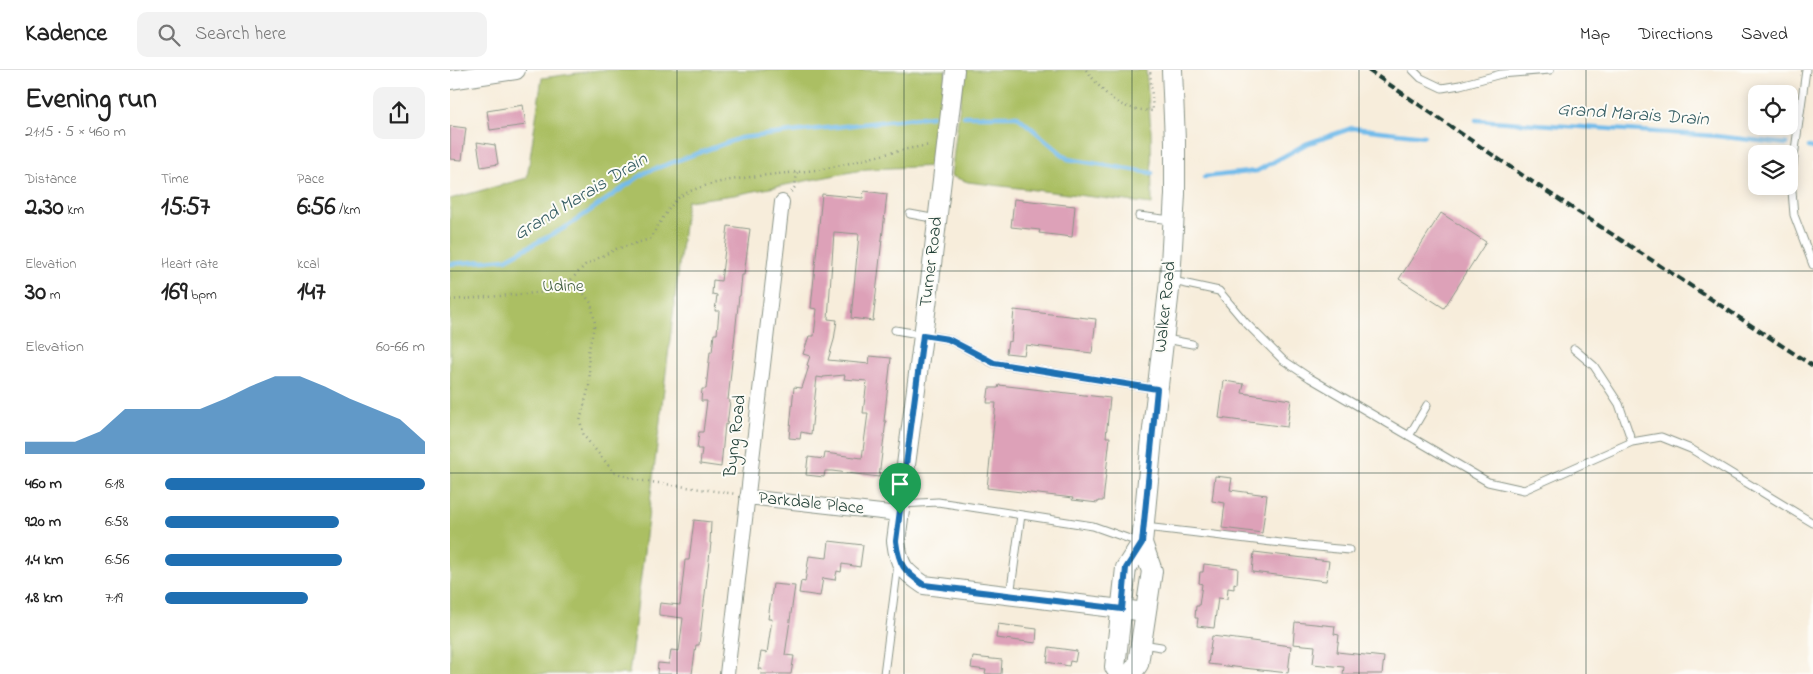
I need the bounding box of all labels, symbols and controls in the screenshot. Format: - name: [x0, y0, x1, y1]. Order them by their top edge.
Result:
- search box: [137, 12, 487, 57]
- text: Kadence: [25, 17, 107, 52]
- icon: search: [155, 21, 183, 49]
- text: Search here: [195, 21, 286, 48]
- text: Map: [1580, 22, 1610, 48]
- text: Directions: [1638, 22, 1713, 48]
- text: Saved: [1741, 22, 1788, 48]
- text: Evening run: [25, 80, 157, 121]
- map controls: [1748, 85, 1798, 195]
- button: locate: [1748, 85, 1798, 135]
- button: share: [373, 87, 425, 139]
- water label: Grand Marais Drain: [1556, 96, 1710, 134]
- text: 21:15 · 5 × 460 m: [25, 120, 126, 144]
- button: layers: [1748, 145, 1798, 195]
- water label: Grand Marais Drain: [509, 146, 653, 248]
- text: Distance: [25, 169, 77, 190]
- text: Time: [161, 169, 189, 190]
- text: Pace: [297, 169, 324, 190]
- text: 2.30: [25, 190, 64, 226]
- text: 15:57: [161, 190, 210, 226]
- text: 6:56: [297, 190, 335, 226]
- text: km: [64, 200, 84, 221]
- text: /km: [335, 200, 360, 221]
- street label: Turner Road: [914, 215, 950, 309]
- text: Elevation: [25, 254, 76, 275]
- text: Heart rate: [161, 254, 218, 275]
- text: kcal: [297, 254, 319, 275]
- street label: Walker Road: [1148, 260, 1184, 354]
- park label: Udine: [542, 274, 585, 300]
- text: 30: [25, 275, 46, 311]
- text: 169: [161, 275, 187, 311]
- text: 147: [297, 275, 326, 311]
- text: m: [46, 285, 61, 306]
- text: bpm: [187, 285, 217, 306]
- text: Elevation: [25, 335, 84, 359]
- text: 60–66 m: [376, 335, 425, 359]
- street label: Byng Road: [718, 393, 755, 480]
- pin: [879, 463, 921, 514]
- icon: arrive: [886, 470, 914, 498]
- text: 460 m: [25, 472, 62, 496]
- text: 6:18: [105, 472, 125, 496]
- street label: Parkdale Place: [757, 486, 866, 523]
- text: 920 m: [25, 510, 61, 534]
- text: 6:58: [105, 510, 129, 534]
- text: 1.4 km: [25, 548, 63, 572]
- text: 6:56: [105, 548, 130, 572]
- text: 1.8 km: [25, 586, 63, 610]
- text: 7:19: [105, 586, 123, 610]

